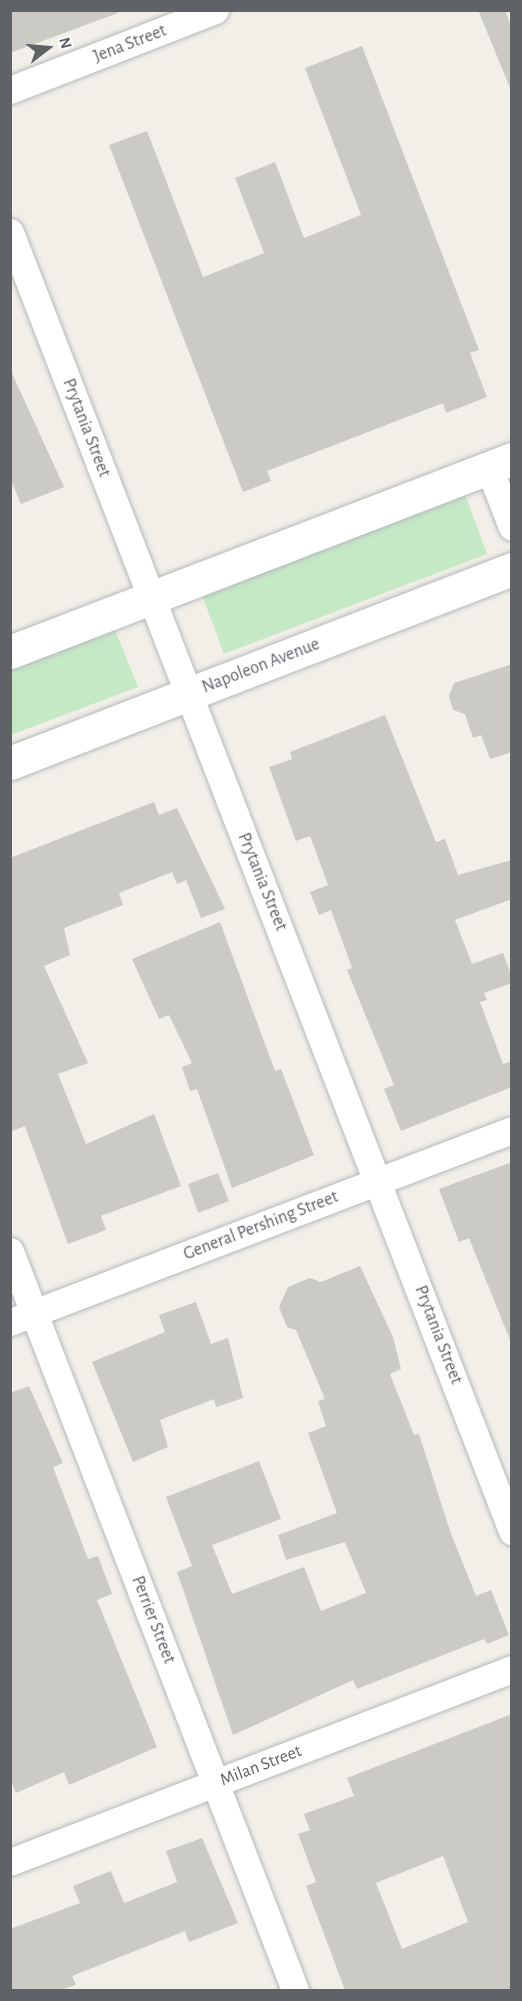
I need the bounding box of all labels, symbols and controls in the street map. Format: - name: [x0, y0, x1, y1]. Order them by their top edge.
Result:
- north arrow: [18, 18, 78, 78]
- street label: Jena Street: [90, 20, 170, 68]
- text: N: [56, 35, 75, 51]
- street label: Prytania Street: [57, 376, 115, 480]
- street label: Napoleon Avenue: [199, 634, 323, 698]
- street label: Prytania Street: [233, 830, 291, 934]
- street label: General Pershing Street: [180, 1186, 342, 1266]
- street label: Prytania Street: [409, 1283, 467, 1387]
- street label: Perrier Street: [126, 1573, 180, 1667]
- street label: Milan Street: [217, 1741, 305, 1791]

